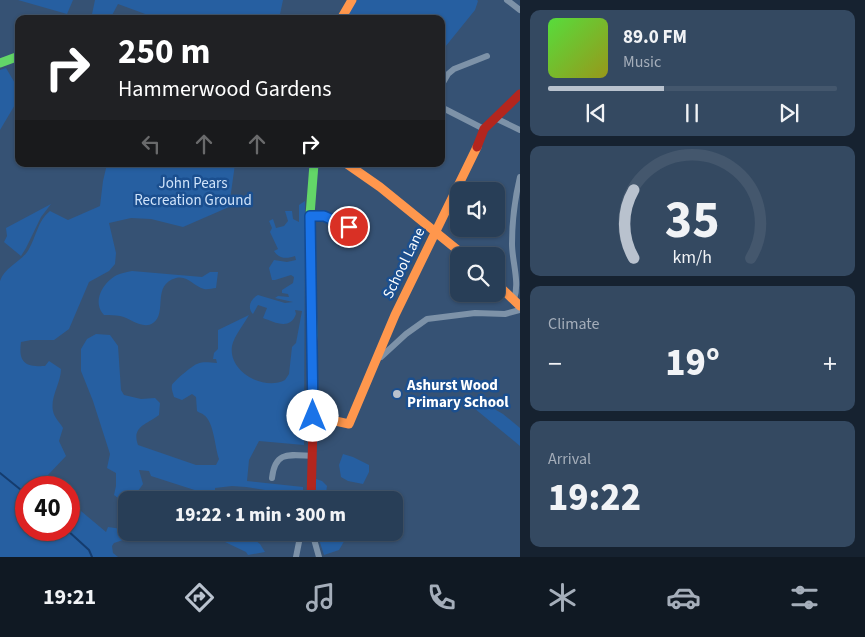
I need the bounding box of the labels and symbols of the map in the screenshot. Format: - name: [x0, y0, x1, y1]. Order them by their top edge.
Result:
- park label: John Pears Recreation Ground: [134, 173, 252, 211]
- pin: [328, 206, 370, 248]
- street label: School Lane: [378, 224, 430, 302]
- place label: Ashurst Wood Primary School: [406, 375, 509, 413]
- marker: Ashurst Wood Primary School: [391, 388, 403, 400]
- position arrow: [286, 389, 338, 441]
- speed limit sign: 40: [15, 476, 80, 541]

